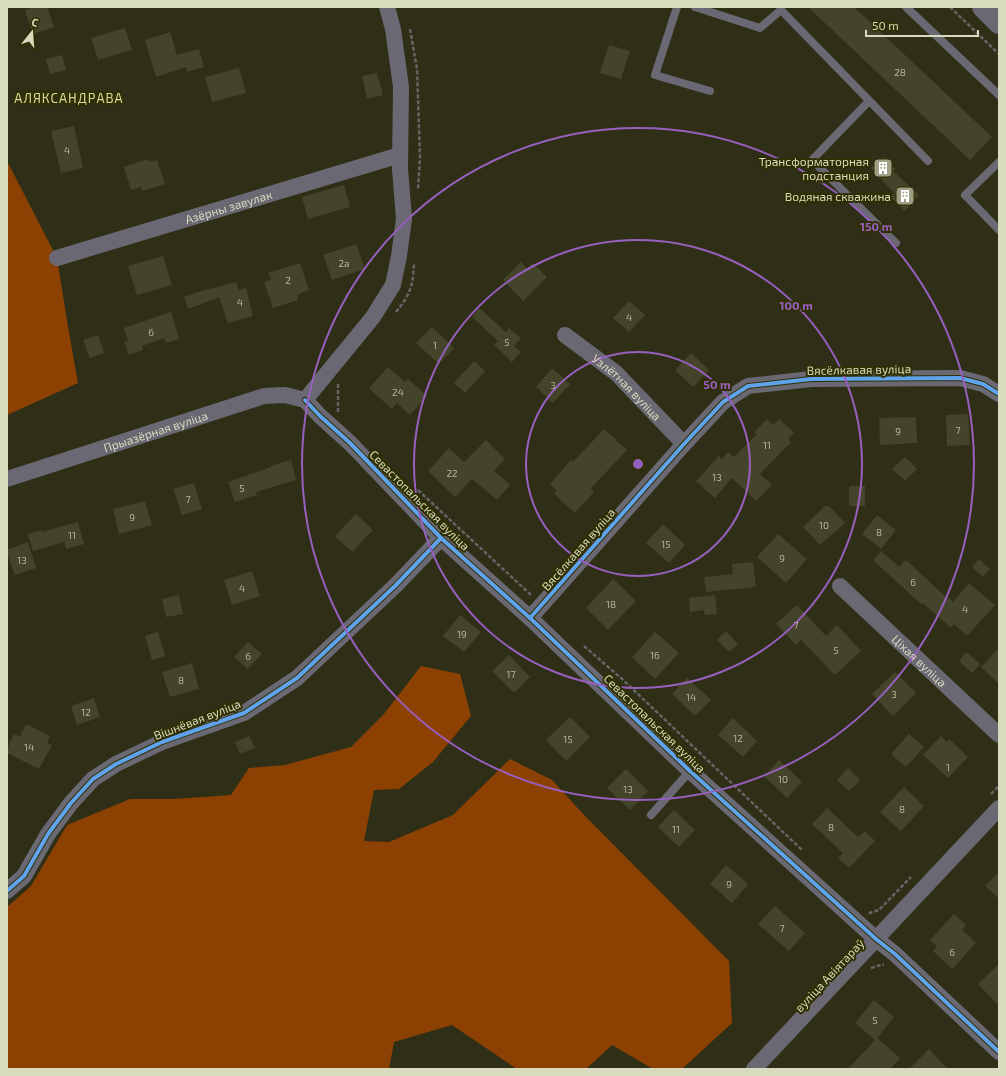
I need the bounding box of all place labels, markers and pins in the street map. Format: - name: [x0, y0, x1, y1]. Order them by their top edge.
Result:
- place label: Трансформаторная подстанция: [759, 154, 869, 182]
- building icon: Трансформаторная подстанция: [872, 157, 894, 179]
- building icon: Водяная скважина: [894, 185, 916, 207]
- place label: Водяная скважина: [785, 189, 891, 203]
- centre of rings: [631, 457, 645, 471]

